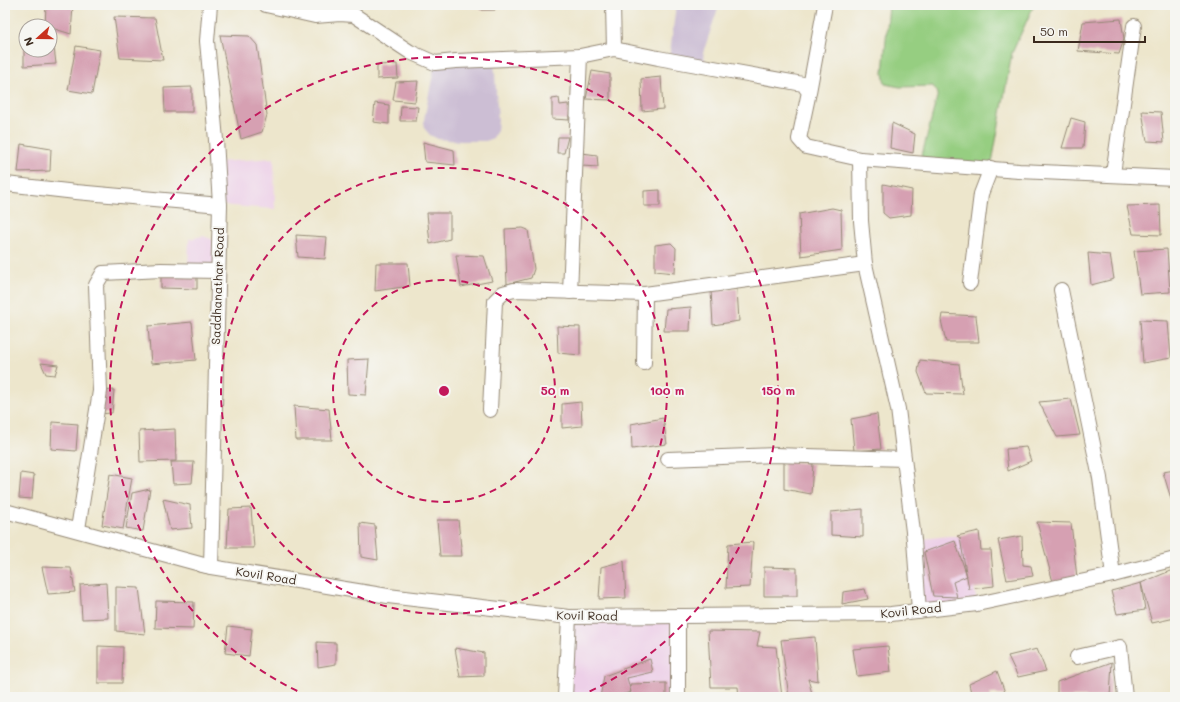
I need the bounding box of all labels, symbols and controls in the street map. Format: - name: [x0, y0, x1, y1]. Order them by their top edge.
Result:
- north arrow: [18, 18, 58, 58]
- scale bar: [1034, 18, 1145, 44]
- text: 50 m: [1040, 23, 1068, 39]
- text: N: [20, 35, 37, 48]
- street label: Saddhanathar Road: [207, 227, 227, 345]
- text: 50 m: [541, 382, 569, 398]
- text: 100 m: [650, 382, 684, 398]
- text: 150 m: [761, 382, 795, 398]
- centre of rings: [437, 384, 451, 398]
- street label: Kovil Road: [235, 562, 298, 588]
- street label: Kovil Road: [880, 599, 943, 621]
- street label: Kovil Road: [556, 606, 618, 624]

